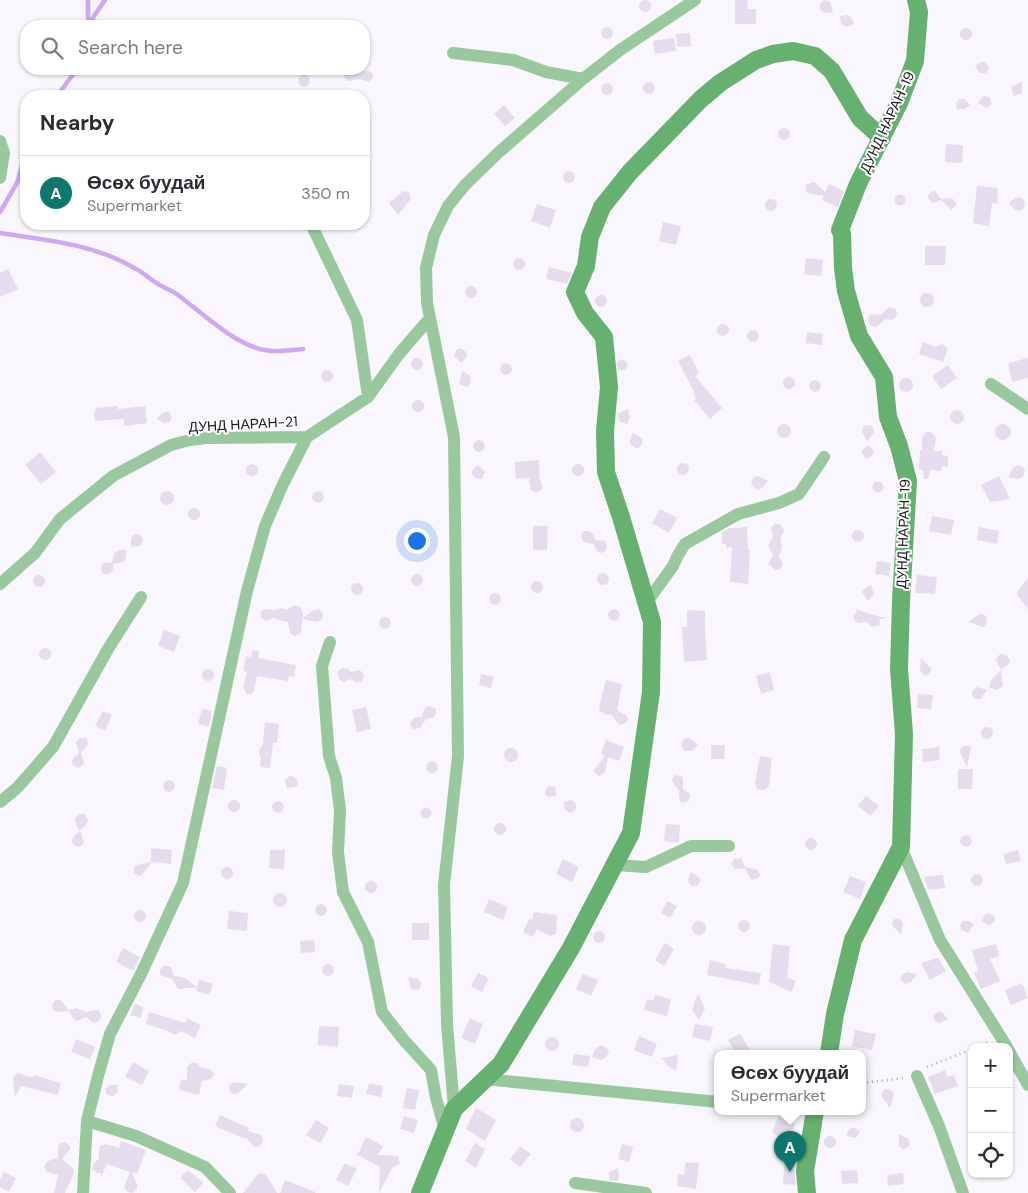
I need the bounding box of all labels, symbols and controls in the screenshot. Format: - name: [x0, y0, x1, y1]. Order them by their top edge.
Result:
- search box: [20, 20, 370, 75]
- icon: search: [38, 34, 66, 62]
- text: Search here: [78, 35, 183, 60]
- street label: ДУНД НАРАН-19: [856, 68, 918, 176]
- text: Nearby: [40, 109, 114, 137]
- text: Өсөх буудай: [87, 170, 205, 195]
- text: A: [50, 183, 62, 204]
- text: 350 m: [301, 183, 350, 204]
- text: Supermarket: [87, 195, 182, 216]
- street label: ДУНД НАРАН-21: [188, 412, 298, 436]
- street label: ДУНД НАРАН-19: [892, 479, 914, 589]
- your location: [404, 528, 430, 554]
- map controls: [968, 1043, 1013, 1178]
- button: +: [968, 1043, 1013, 1088]
- popup: [714, 1050, 866, 1115]
- text: Өсөх буудай: [731, 1060, 849, 1085]
- text: Supermarket: [731, 1085, 826, 1106]
- button: −: [968, 1088, 1013, 1133]
- pin: A: [774, 1131, 806, 1172]
- button: locate: [968, 1133, 1013, 1178]

